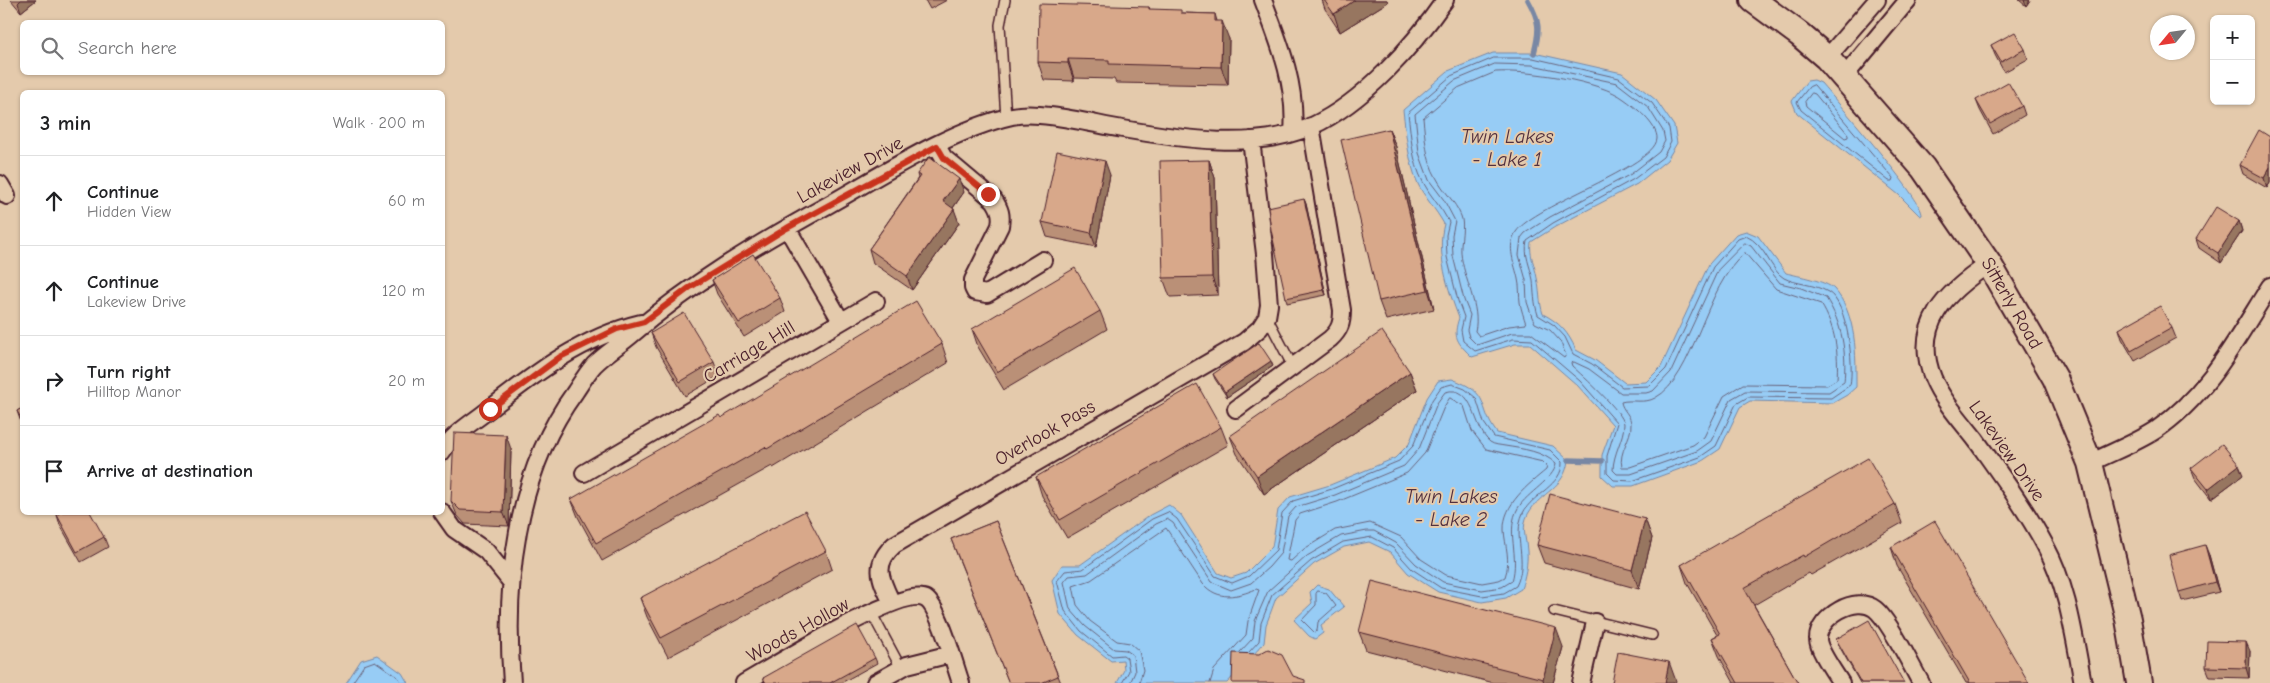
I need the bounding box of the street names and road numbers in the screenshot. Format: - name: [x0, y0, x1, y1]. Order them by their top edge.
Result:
- street label: Lakeview Drive: [793, 132, 907, 208]
- street label: Sitterly Road: [1977, 253, 2047, 353]
- street label: Carriage Hill: [699, 316, 799, 388]
- street label: Overlook Pass: [991, 395, 1099, 471]
- street label: Lakeview Drive: [1964, 396, 2050, 506]
- street label: Woods Hollow: [743, 593, 854, 667]

